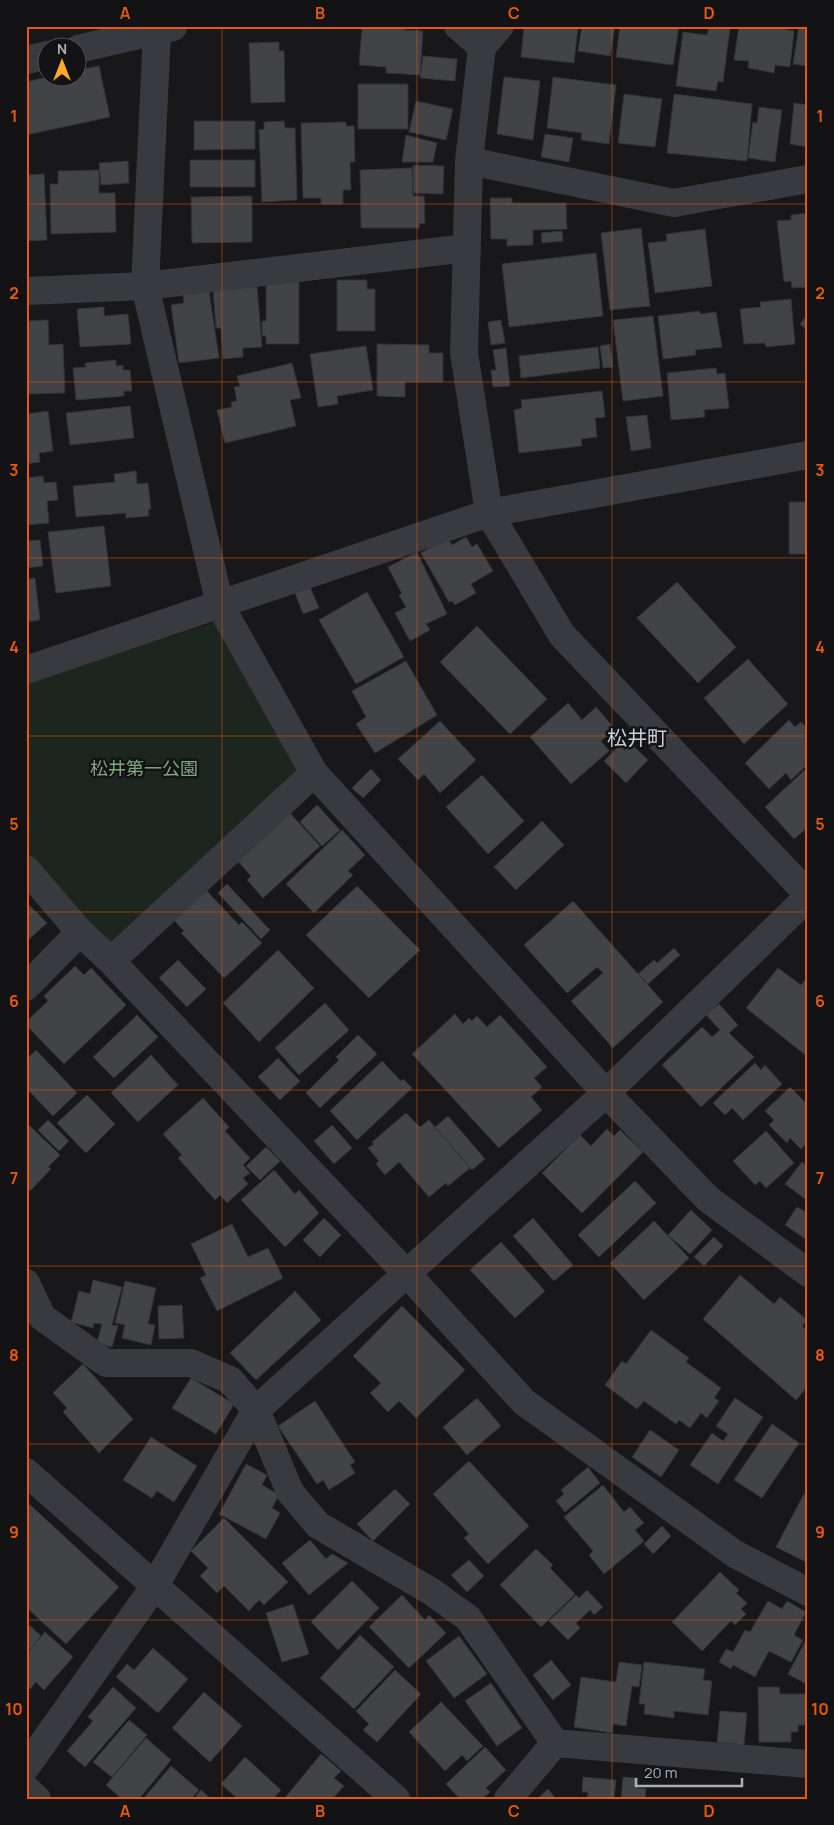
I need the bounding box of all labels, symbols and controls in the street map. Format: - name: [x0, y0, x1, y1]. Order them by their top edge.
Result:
- text: A: [120, 2, 131, 24]
- text: B: [315, 2, 325, 24]
- text: C: [508, 2, 520, 24]
- text: D: [703, 2, 715, 24]
- north arrow: [38, 38, 88, 88]
- text: N: [57, 39, 67, 58]
- text: 1: [10, 105, 18, 127]
- text: 1: [816, 105, 824, 127]
- text: 2: [9, 282, 19, 304]
- text: 2: [815, 282, 825, 304]
- text: 3: [9, 459, 19, 481]
- text: 3: [815, 459, 825, 481]
- text: 4: [9, 636, 19, 658]
- text: 4: [815, 636, 825, 658]
- district label: 松井町: [607, 724, 667, 751]
- park label: 松井第一公園: [90, 756, 198, 780]
- text: 5: [9, 813, 19, 835]
- text: 5: [815, 813, 825, 835]
- text: 6: [9, 990, 19, 1012]
- text: 6: [815, 990, 825, 1012]
- text: 7: [10, 1167, 18, 1189]
- text: 7: [816, 1167, 824, 1189]
- text: 8: [9, 1344, 19, 1366]
- text: 8: [815, 1344, 825, 1366]
- text: 9: [9, 1521, 19, 1543]
- text: 9: [815, 1521, 825, 1543]
- text: 10: [5, 1698, 23, 1720]
- text: 10: [811, 1698, 829, 1720]
- scale bar: [636, 1755, 743, 1787]
- text: 20 m: [644, 1762, 677, 1783]
- text: A: [120, 1800, 131, 1822]
- text: B: [315, 1800, 325, 1822]
- text: C: [508, 1800, 520, 1822]
- text: D: [703, 1800, 715, 1822]

